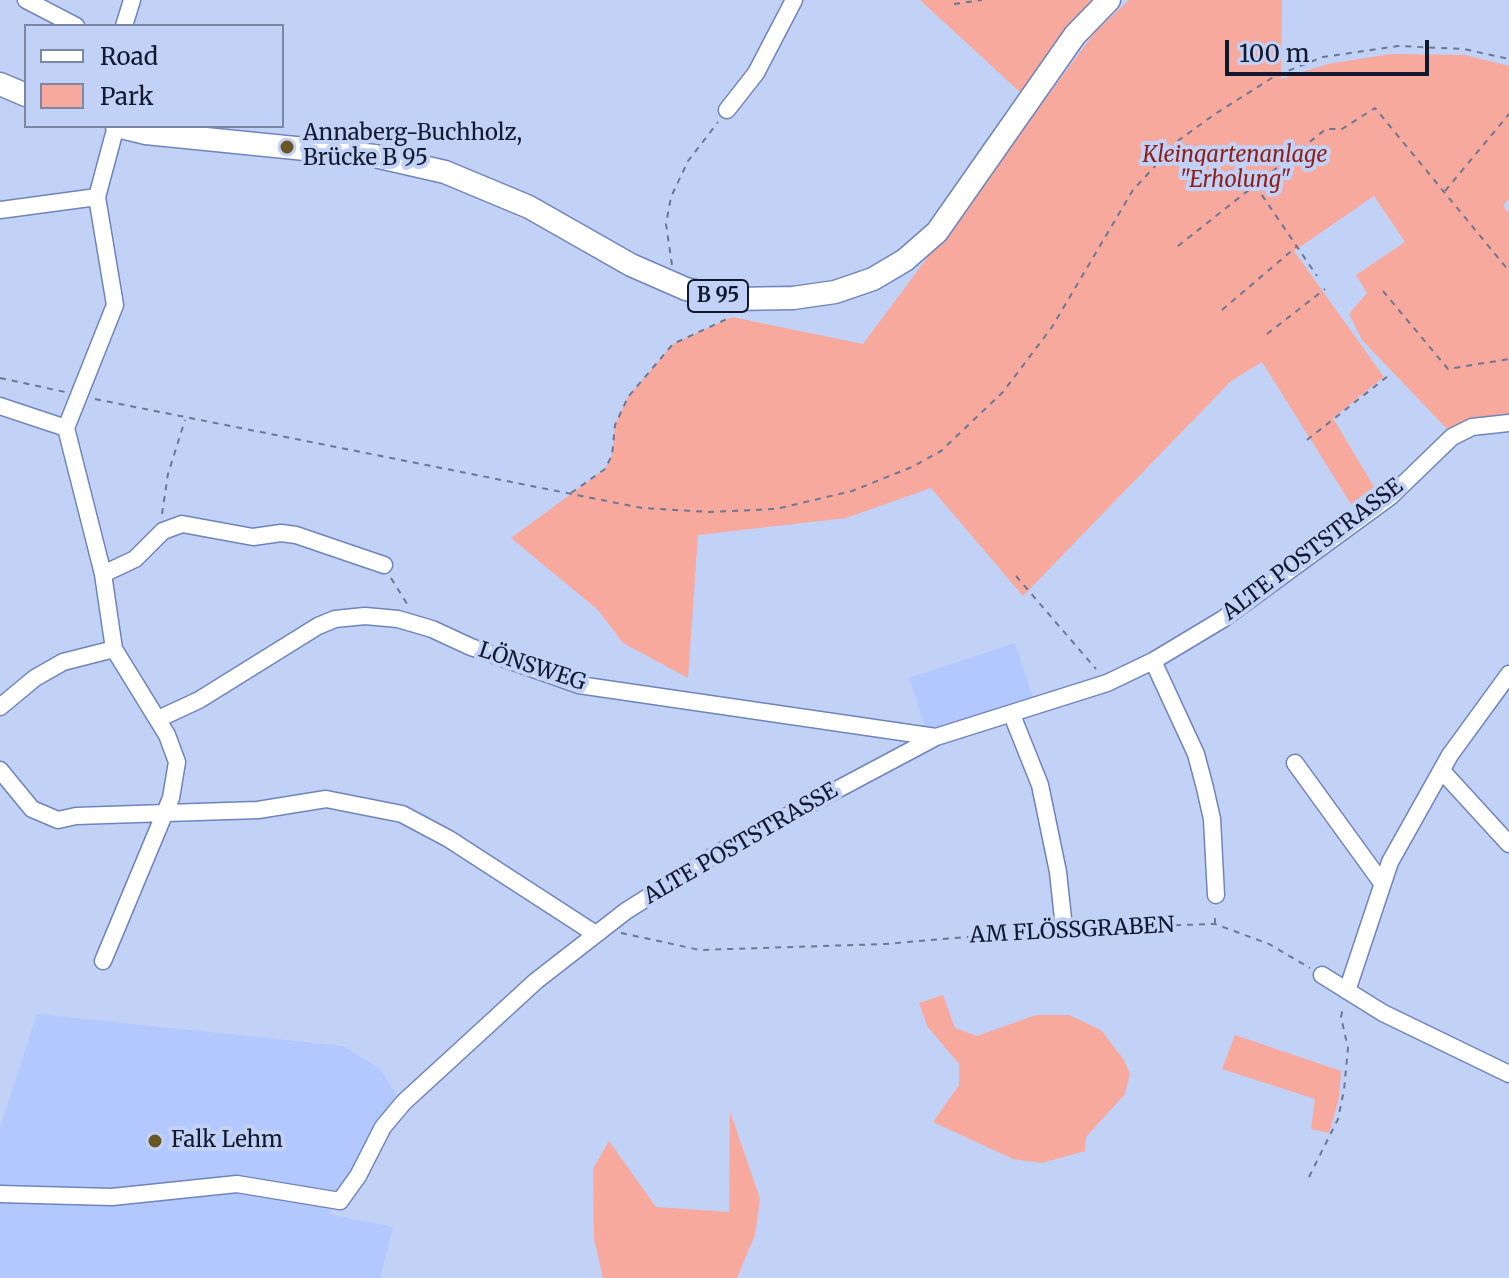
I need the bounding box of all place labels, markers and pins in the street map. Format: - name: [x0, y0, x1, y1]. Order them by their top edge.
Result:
- place label: Annaberg-Buchholz, Brücke B 95: [303, 121, 522, 172]
- marker: Annaberg-Buchholz, Brücke B 95: [278, 138, 296, 156]
- place label: Falk Lehm: [171, 1128, 283, 1154]
- marker: Falk Lehm: [146, 1132, 164, 1150]

